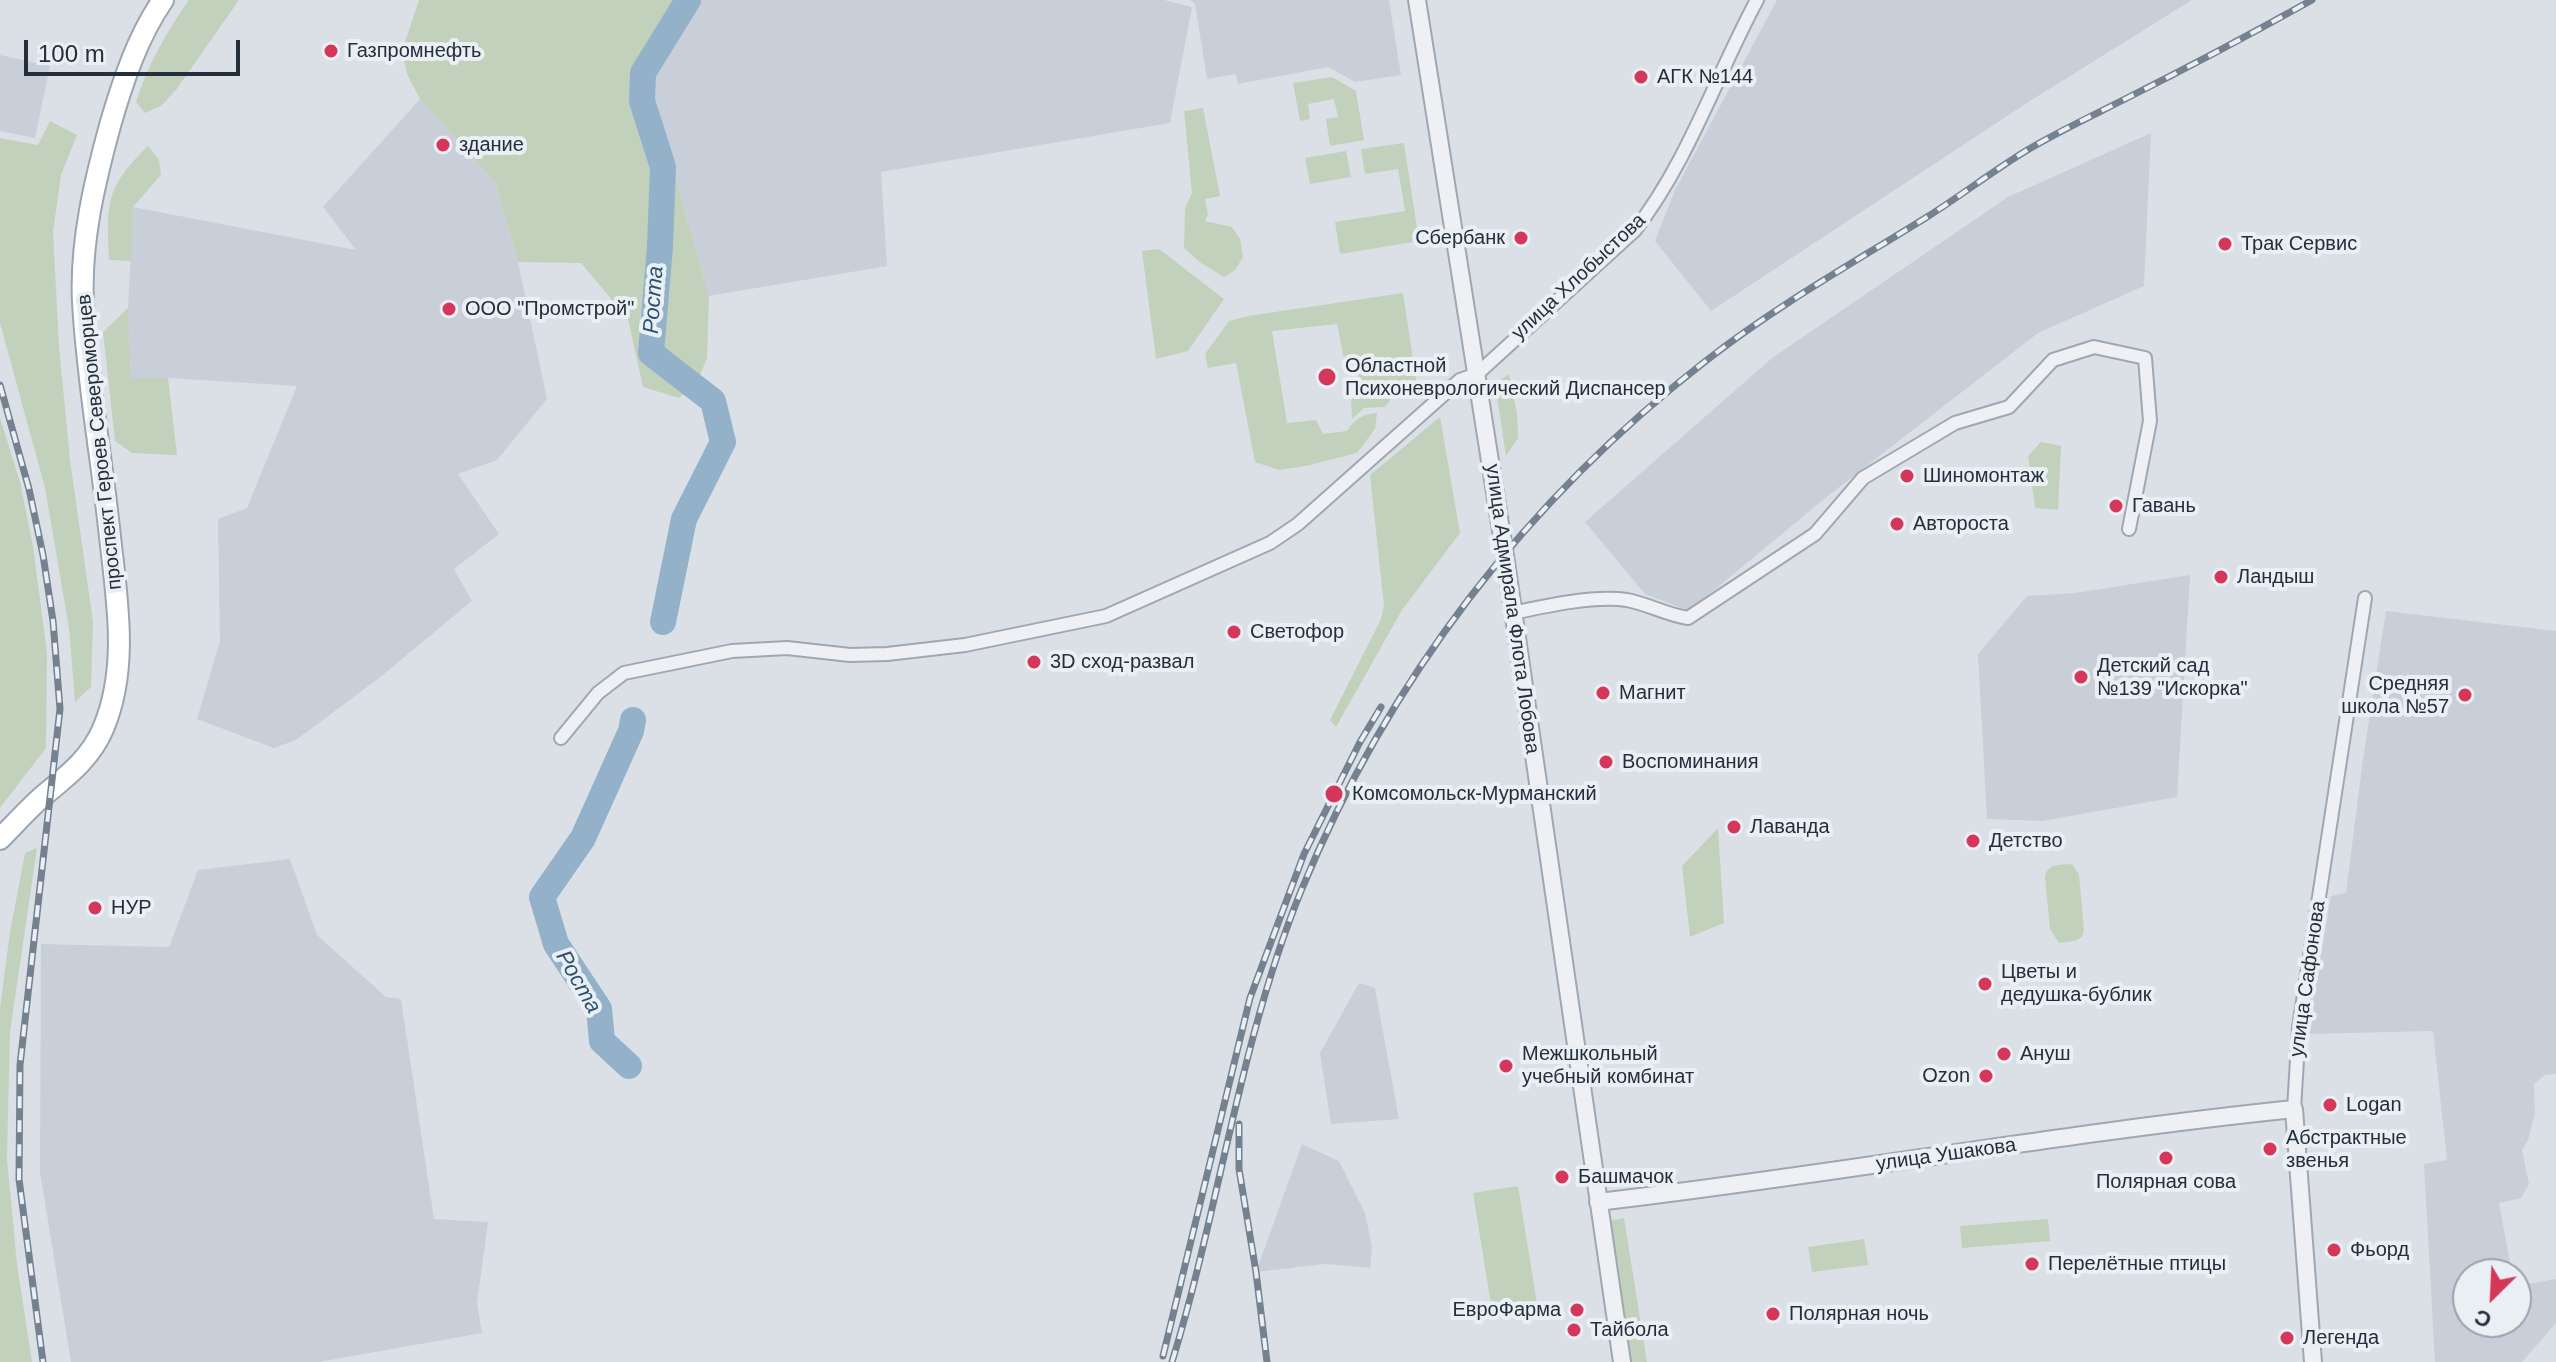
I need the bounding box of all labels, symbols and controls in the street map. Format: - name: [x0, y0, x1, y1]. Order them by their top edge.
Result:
- scale bar: [28, 24, 244, 74]
- place label: Газпромнефть: [347, 39, 481, 63]
- text: 100 m: [38, 40, 105, 67]
- marker: Газпромнефть: [322, 42, 340, 60]
- place label: АГК №144: [1657, 65, 1753, 89]
- marker: АГК №144: [1632, 68, 1650, 86]
- place label: здание: [459, 133, 524, 157]
- marker: здание: [434, 136, 452, 154]
- street label: улица Хлобыстова: [1507, 209, 1651, 345]
- place label: Сбербанк: [1415, 226, 1505, 250]
- marker: Сбербанк: [1512, 229, 1530, 247]
- place label: Трак Сервис: [2241, 232, 2357, 256]
- marker: Трак Сервис: [2216, 235, 2234, 253]
- water label: Роста: [638, 265, 670, 335]
- street label: проспект Героев Североморцев: [73, 293, 127, 591]
- place label: ООО "Промстрой": [465, 297, 634, 321]
- marker: ООО "Промстрой": [440, 300, 458, 318]
- place label: Областной Психоневрологический Диспансер: [1345, 354, 1666, 401]
- marker: Областной Психоневрологический Диспансер: [1316, 366, 1338, 388]
- street label: улица Адмирала Флота Лобова: [1480, 463, 1544, 755]
- place label: Шиномонтаж: [1923, 464, 2044, 488]
- marker: Шиномонтаж: [1898, 467, 1916, 485]
- place label: Гавань: [2132, 494, 2196, 518]
- marker: Гавань: [2107, 497, 2125, 515]
- place label: Автороста: [1913, 512, 2009, 536]
- marker: Автороста: [1888, 515, 1906, 533]
- place label: Ландыш: [2237, 565, 2314, 589]
- marker: Ландыш: [2212, 568, 2230, 586]
- place label: Светофор: [1250, 620, 1344, 644]
- marker: Светофор: [1225, 623, 1243, 641]
- place label: 3D сход-развал: [1050, 650, 1194, 674]
- marker: 3D сход-развал: [1025, 653, 1043, 671]
- place label: Детский сад №139 "Искорка": [2097, 654, 2247, 701]
- marker: Детский сад №139 "Искорка": [2072, 668, 2090, 686]
- place label: Средняя школа №57: [2341, 672, 2449, 719]
- place label: Магнит: [1619, 681, 1686, 705]
- marker: Магнит: [1594, 684, 1612, 702]
- marker: Средняя школа №57: [2456, 686, 2474, 704]
- place label: Воспоминания: [1622, 750, 1759, 774]
- marker: Воспоминания: [1597, 753, 1615, 771]
- place label: Комсомольск-Мурманский: [1352, 782, 1597, 806]
- marker: Комсомольск-Мурманский: [1323, 783, 1345, 805]
- place label: Лаванда: [1750, 815, 1830, 839]
- marker: Лаванда: [1725, 818, 1743, 836]
- place label: Детство: [1989, 829, 2063, 853]
- marker: Детство: [1964, 832, 1982, 850]
- place label: НУР: [111, 896, 151, 920]
- marker: НУР: [86, 899, 104, 917]
- street label: улица Сафонова: [2285, 899, 2331, 1059]
- water label: Роста: [550, 946, 606, 1018]
- place label: Цветы и дедушка-бублик: [2001, 960, 2151, 1007]
- marker: Цветы и дедушка-бублик: [1976, 975, 1994, 993]
- place label: Межшкольный учебный комбинат: [1522, 1042, 1694, 1089]
- place label: Ануш: [2020, 1042, 2070, 1066]
- marker: Ануш: [1995, 1045, 2013, 1063]
- marker: Межшкольный учебный комбинат: [1497, 1057, 1515, 1075]
- place label: Ozon: [1922, 1064, 1970, 1088]
- marker: Ozon: [1977, 1067, 1995, 1085]
- place label: Logan: [2346, 1093, 2402, 1117]
- marker: Logan: [2321, 1096, 2339, 1114]
- place label: Абстрактные звенья: [2286, 1126, 2407, 1173]
- street label: улица Ушакова: [1874, 1133, 2018, 1177]
- marker: Абстрактные звенья: [2261, 1140, 2279, 1158]
- marker: Полярная сова: [2157, 1149, 2175, 1167]
- place label: Башмачок: [1578, 1165, 1673, 1189]
- marker: Башмачок: [1553, 1168, 1571, 1186]
- place label: Полярная сова: [2096, 1170, 2236, 1194]
- place label: Фьорд: [2350, 1238, 2409, 1262]
- marker: Фьорд: [2325, 1241, 2343, 1259]
- place label: Перелётные птицы: [2048, 1252, 2226, 1276]
- marker: Перелётные птицы: [2023, 1255, 2041, 1273]
- north arrow: [2452, 1258, 2532, 1338]
- place label: ЕвроФарма: [1452, 1298, 1561, 1322]
- marker: ЕвроФарма: [1568, 1301, 1586, 1319]
- place label: Полярная ночь: [1789, 1302, 1929, 1326]
- text: С: [2471, 1304, 2495, 1333]
- marker: Полярная ночь: [1764, 1305, 1782, 1323]
- place label: Тайбола: [1590, 1318, 1669, 1342]
- marker: Тайбола: [1565, 1321, 1583, 1339]
- place label: Легенда: [2303, 1326, 2379, 1350]
- marker: Легенда: [2278, 1329, 2296, 1347]

